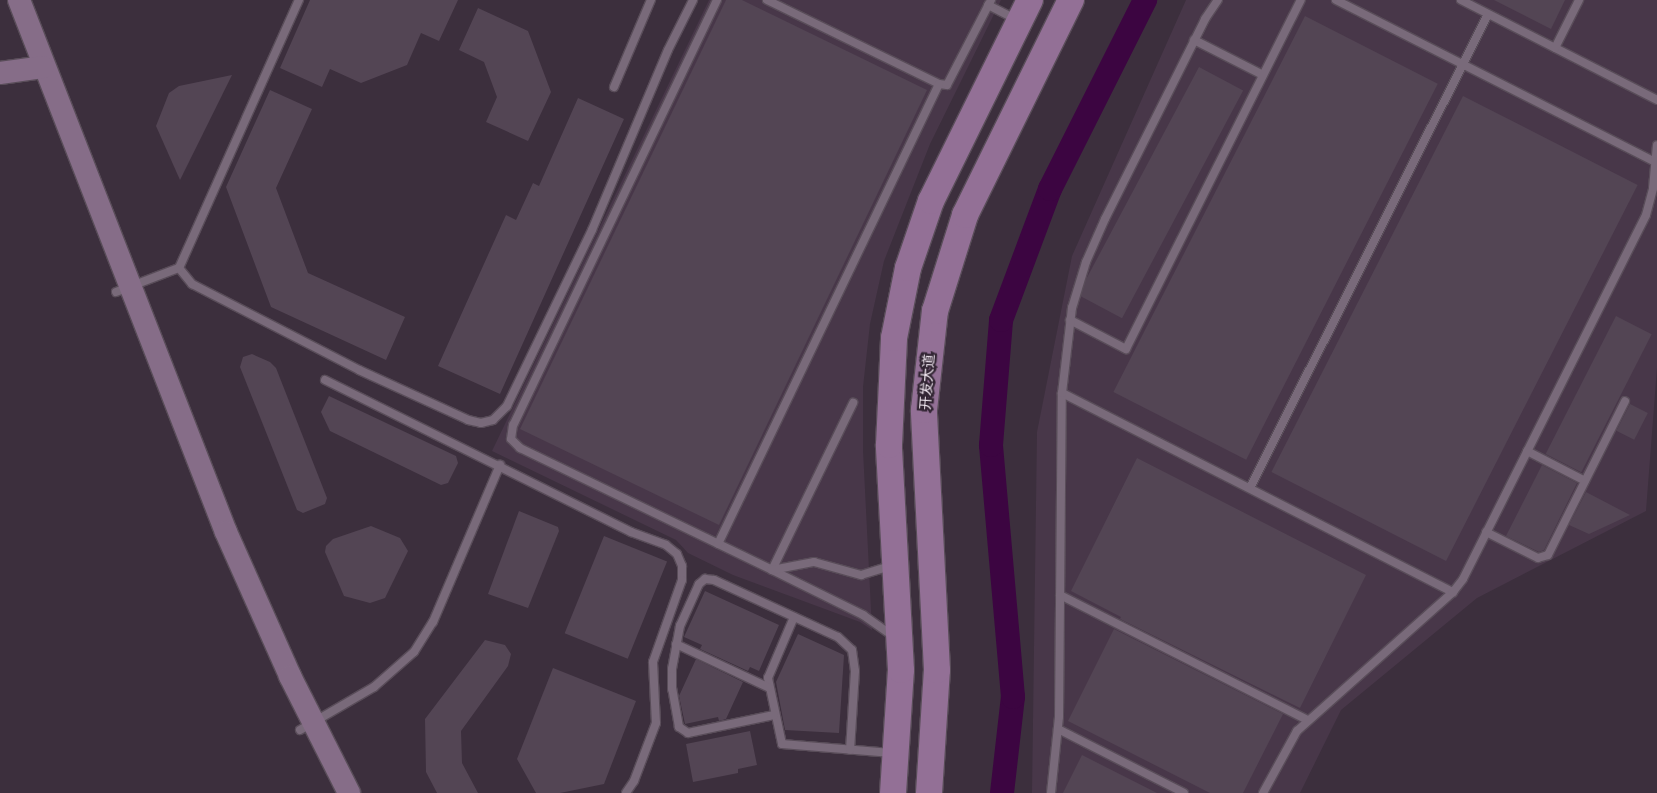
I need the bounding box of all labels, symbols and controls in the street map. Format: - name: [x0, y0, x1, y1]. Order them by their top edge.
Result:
- street label: 开发大道: [917, 353, 937, 411]

